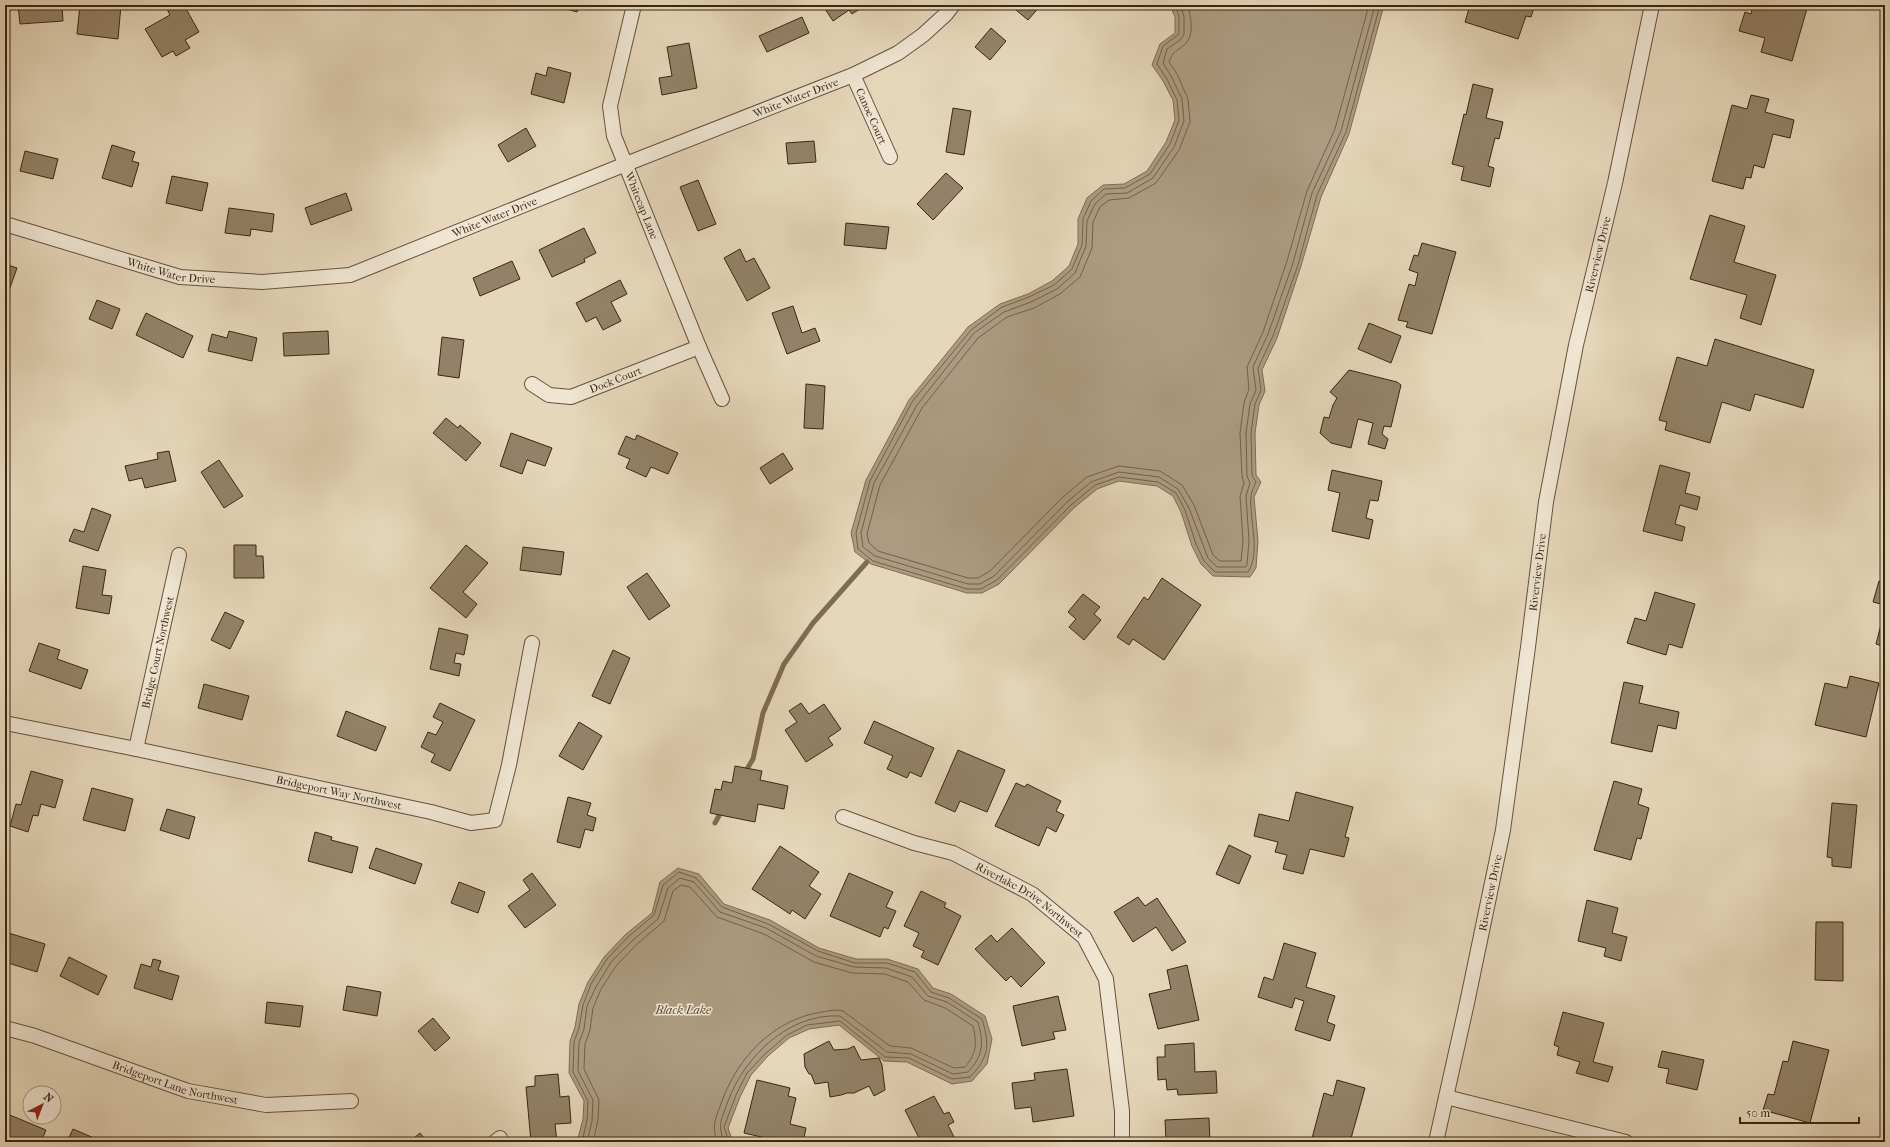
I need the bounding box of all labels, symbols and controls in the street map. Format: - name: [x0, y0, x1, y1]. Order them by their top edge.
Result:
- street label: White Water Drive: [750, 75, 841, 120]
- street label: Canoe Court: [853, 86, 890, 146]
- street label: Whitecap Lane: [622, 169, 662, 242]
- street label: White Water Drive: [449, 194, 539, 240]
- street label: Riverview Drive: [1582, 214, 1613, 294]
- street label: White Water Drive: [124, 255, 216, 286]
- street label: Dock Court: [588, 364, 643, 396]
- street label: Riverview Drive: [1526, 532, 1549, 612]
- street label: Bridge Court Northwest: [139, 595, 176, 710]
- street label: Bridgeport Way Northwest: [275, 773, 403, 812]
- street label: Riverview Drive: [1476, 853, 1504, 932]
- street label: Riverlake Drive Northwest: [974, 860, 1086, 940]
- water label: Black Lake: [654, 1003, 712, 1017]
- street label: Bridgeport Lane Northwest: [111, 1058, 239, 1106]
- north arrow: [22, 1085, 62, 1125]
- text: N: [41, 1090, 56, 1106]
- scale bar: [1740, 1099, 1859, 1125]
- text: 50 m: [1746, 1106, 1770, 1120]

